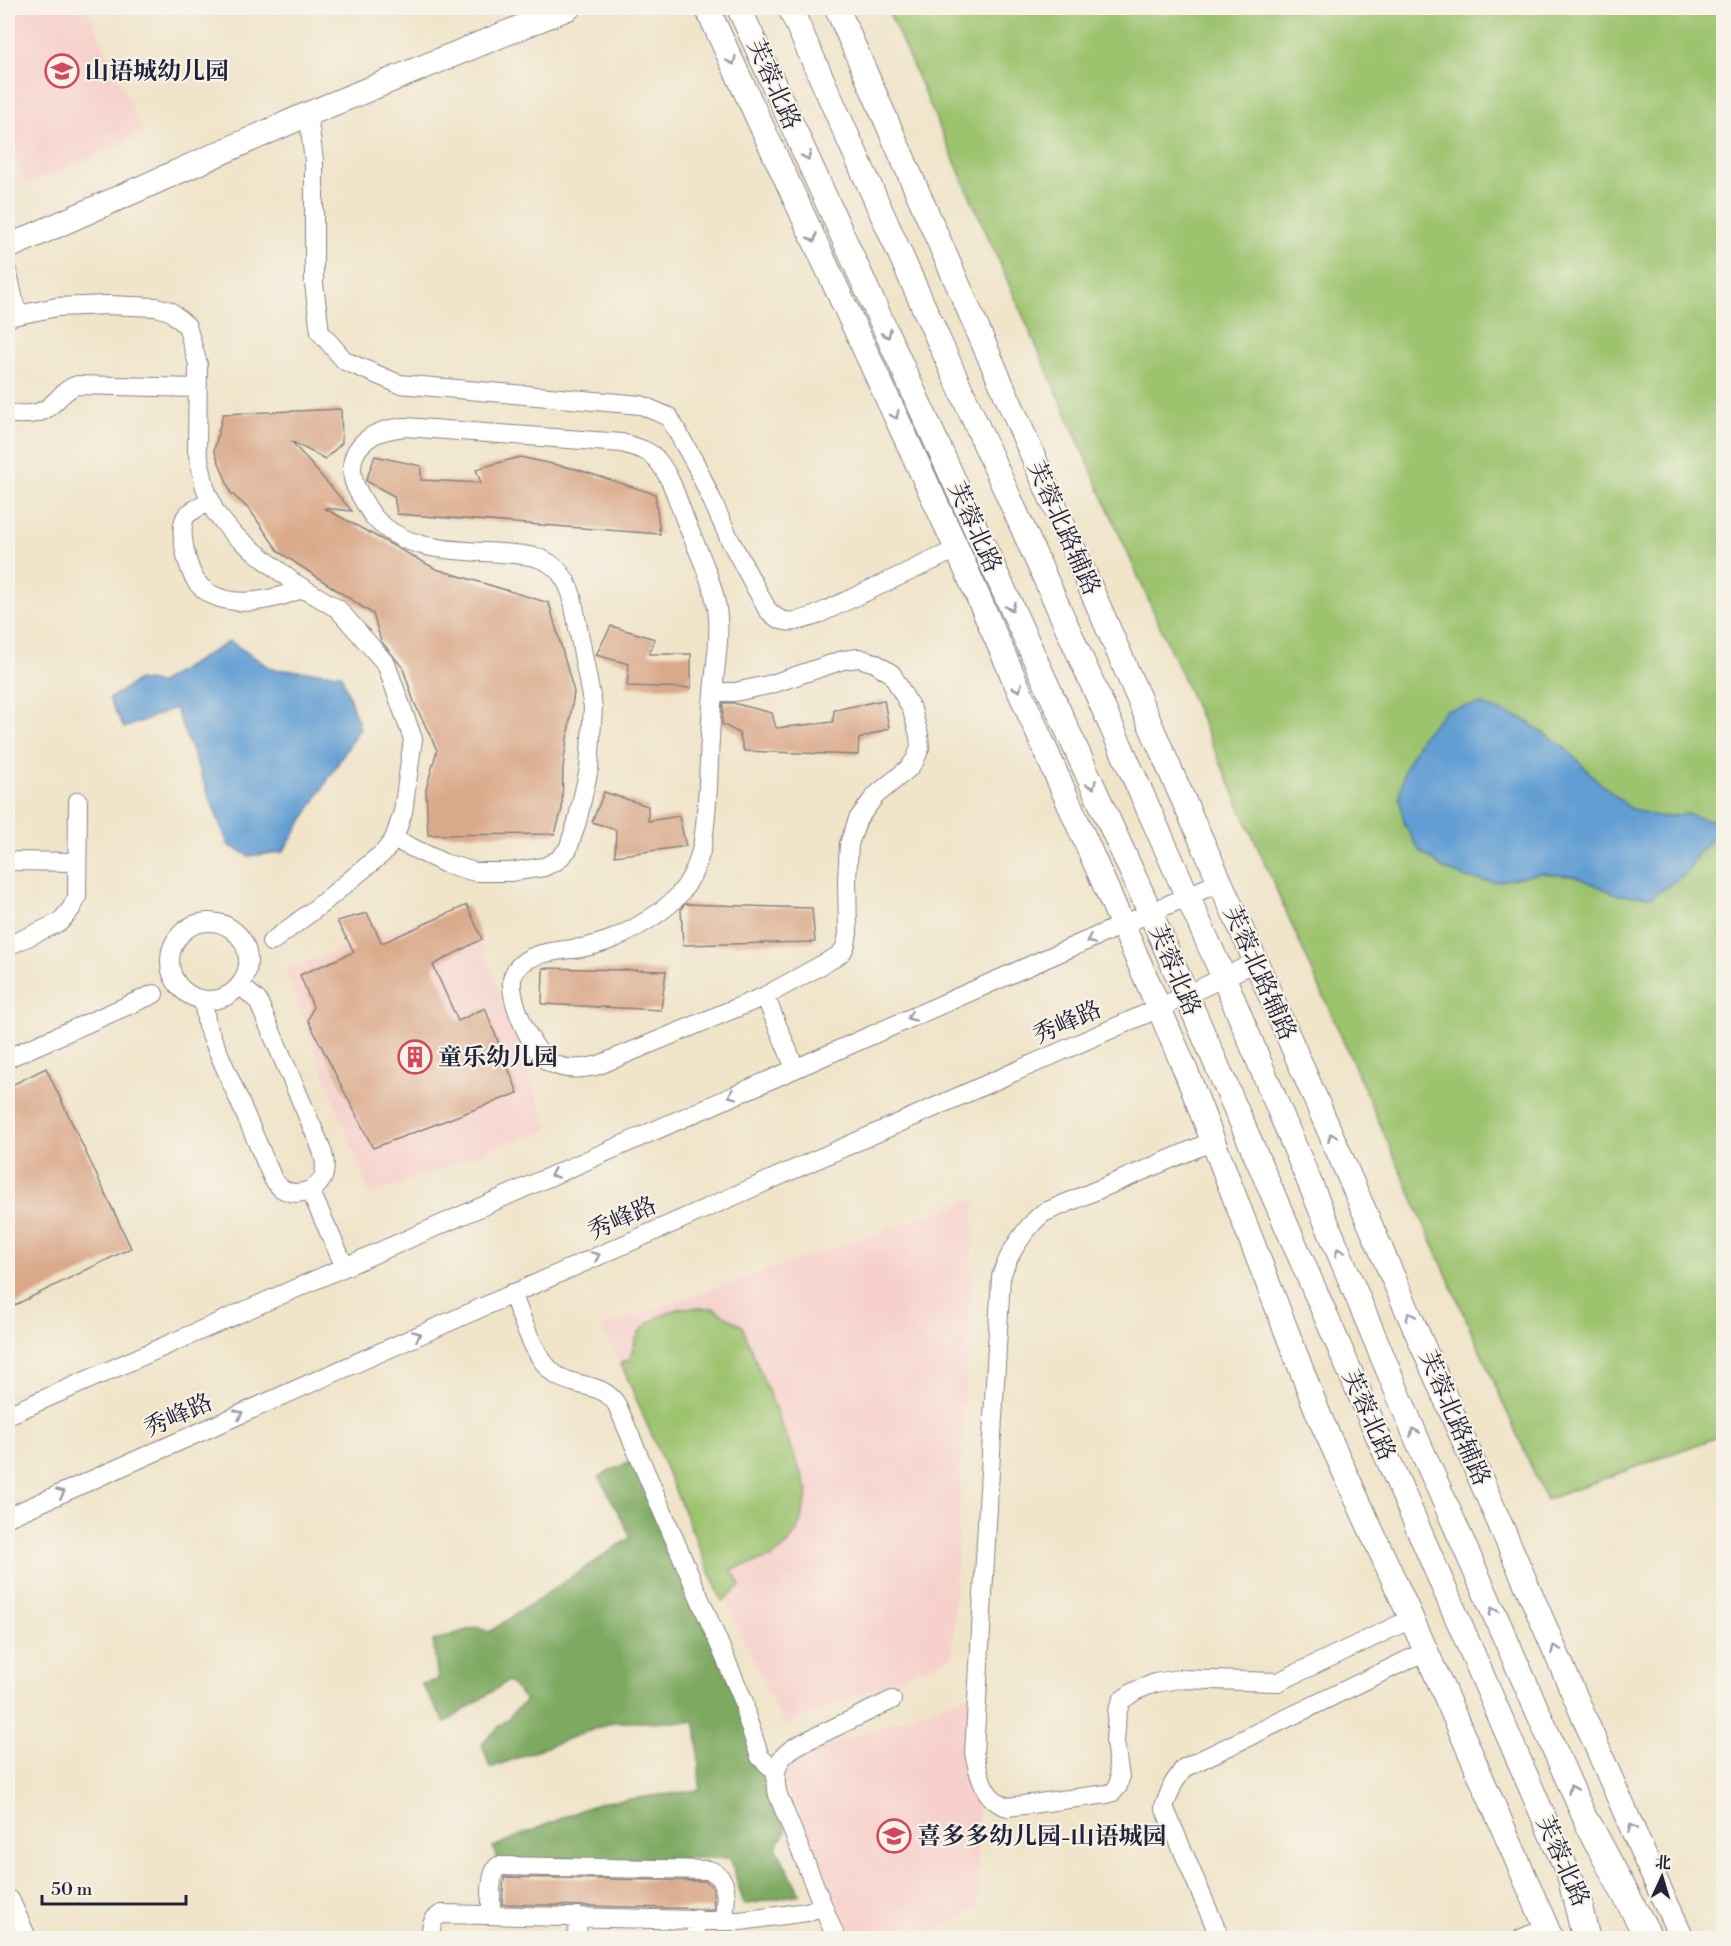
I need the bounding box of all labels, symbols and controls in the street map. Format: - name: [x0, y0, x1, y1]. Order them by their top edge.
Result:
- street label: 芙蓉北路: [740, 34, 806, 134]
- school or university icon: 山语城幼儿园: [44, 53, 80, 89]
- one-way arrow: [724, 54, 736, 65]
- place label: 山语城幼儿园: [85, 57, 229, 87]
- one-way arrow: [799, 150, 811, 161]
- one-way arrow: [806, 231, 818, 242]
- one-way arrow: [880, 327, 892, 338]
- one-way arrow: [888, 408, 900, 419]
- street label: 芙蓉北路辅路: [1020, 457, 1106, 600]
- street label: 芙蓉北路: [941, 477, 1007, 577]
- one-way arrow: [1004, 601, 1016, 612]
- one-way arrow: [1011, 682, 1023, 693]
- one-way arrow: [1085, 778, 1097, 789]
- street label: 芙蓉北路辅路: [1216, 902, 1302, 1045]
- street label: 芙蓉北路: [1142, 920, 1207, 1020]
- one-way arrow: [1085, 933, 1096, 945]
- street label: 秀峰路: [1028, 995, 1106, 1051]
- one-way arrow: [906, 1010, 917, 1022]
- building icon: 童乐幼儿园: [397, 1039, 433, 1075]
- place label: 童乐幼儿园: [438, 1043, 558, 1073]
- one-way arrow: [728, 1088, 739, 1100]
- one-way arrow: [1328, 1132, 1340, 1143]
- one-way arrow: [549, 1166, 560, 1178]
- street label: 秀峰路: [583, 1191, 661, 1247]
- one-way arrow: [1334, 1248, 1346, 1259]
- one-way arrow: [589, 1251, 600, 1263]
- one-way arrow: [1405, 1311, 1417, 1322]
- one-way arrow: [411, 1330, 422, 1342]
- street label: 芙蓉北路辅路: [1412, 1346, 1496, 1491]
- street label: 芙蓉北路: [1335, 1365, 1401, 1465]
- street label: 秀峰路: [139, 1388, 217, 1444]
- one-way arrow: [233, 1409, 244, 1421]
- one-way arrow: [1409, 1428, 1421, 1439]
- one-way arrow: [55, 1489, 66, 1501]
- one-way arrow: [1488, 1606, 1500, 1617]
- one-way arrow: [1550, 1644, 1562, 1655]
- one-way arrow: [1567, 1784, 1579, 1795]
- street label: 芙蓉北路: [1529, 1811, 1595, 1911]
- school or university icon: 喜多多幼儿园-山语城园: [876, 1818, 912, 1854]
- place label: 喜多多幼儿园-山语城园: [917, 1822, 1166, 1852]
- one-way arrow: [1628, 1823, 1640, 1834]
- north arrow: [1632, 1847, 1692, 1907]
- text: 北: [1654, 1852, 1672, 1874]
- scale bar: [42, 1868, 186, 1906]
- text: 50 m: [51, 1878, 93, 1901]

